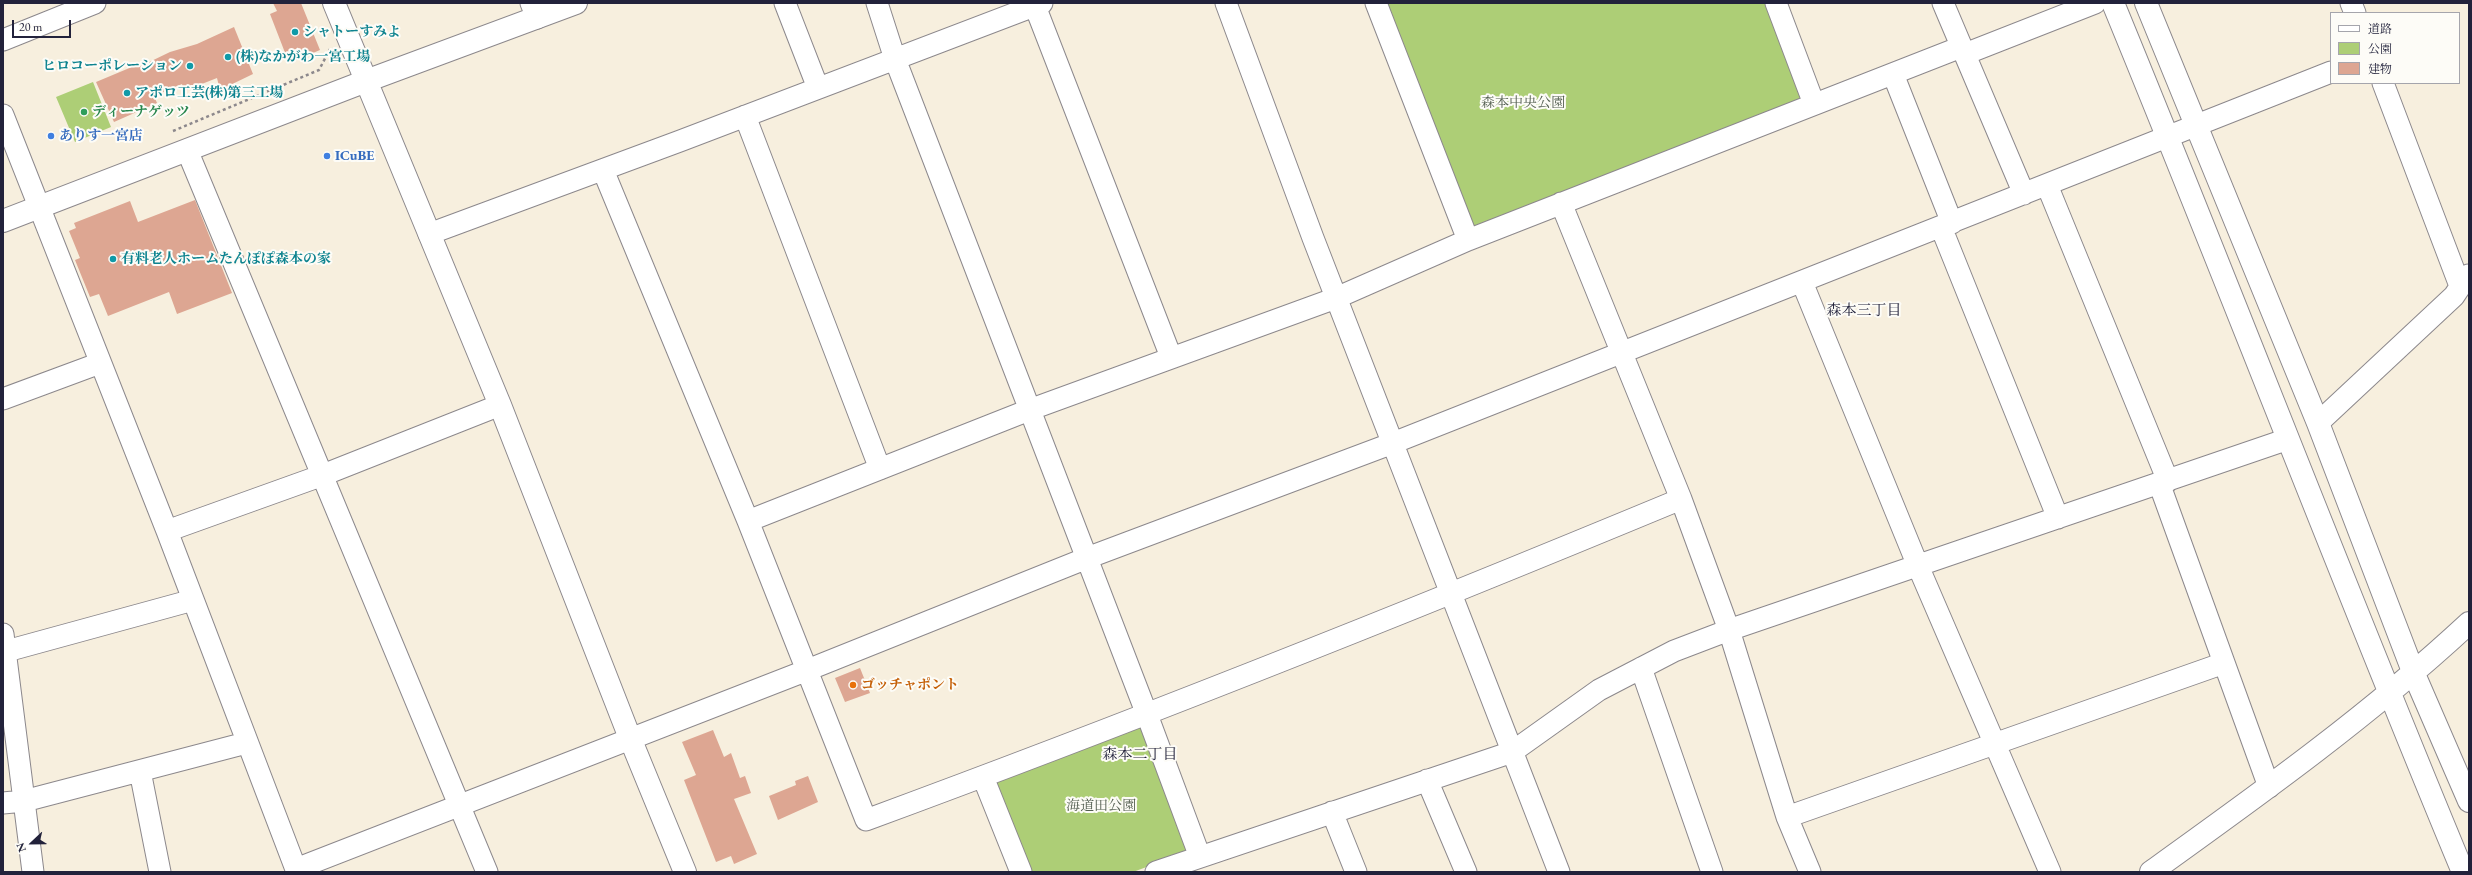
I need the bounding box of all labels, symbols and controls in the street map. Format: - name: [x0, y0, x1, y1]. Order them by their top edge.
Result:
- scale bar: [14, 12, 73, 38]
- legend: [2330, 12, 2460, 84]
- text: 20 m: [19, 19, 42, 35]
- text: 道路: [2368, 21, 2392, 37]
- place label: シャトーすみよ: [303, 24, 401, 40]
- marker: シャトーすみよ: [290, 27, 300, 37]
- text: 公園: [2368, 41, 2392, 57]
- place label: (株)なかがわ一宮工場: [236, 49, 371, 65]
- marker: (株)なかがわ一宮工場: [223, 52, 233, 62]
- place label: ヒロコーポレーション: [42, 58, 182, 74]
- marker: ヒロコーポレーション: [185, 61, 195, 71]
- text: 建物: [2368, 61, 2392, 77]
- place label: アポロ工芸(株)第三工場: [135, 85, 284, 101]
- marker: アポロ工芸(株)第三工場: [122, 88, 132, 98]
- park label: 森本中央公園: [1481, 95, 1565, 111]
- place label: ディーナゲッツ: [92, 104, 190, 120]
- marker: ディーナゲッツ: [79, 107, 89, 117]
- place label: ありす一宮店: [59, 128, 143, 144]
- marker: ありす一宮店: [46, 131, 56, 141]
- place label: ICuBE: [335, 148, 374, 164]
- marker: ICuBE: [322, 151, 332, 161]
- place label: 有料老人ホームたんぽぽ森本の家: [121, 251, 331, 267]
- marker: 有料老人ホームたんぽぽ森本の家: [108, 254, 118, 264]
- district label: 森本三丁目: [1827, 302, 1901, 320]
- place label: ゴッチャポント: [861, 677, 959, 693]
- marker: ゴッチャポント: [848, 680, 858, 690]
- district label: 森本二丁目: [1103, 746, 1177, 764]
- park label: 海道田公園: [1066, 798, 1136, 814]
- north arrow: [12, 823, 52, 863]
- text: N: [13, 841, 29, 854]

